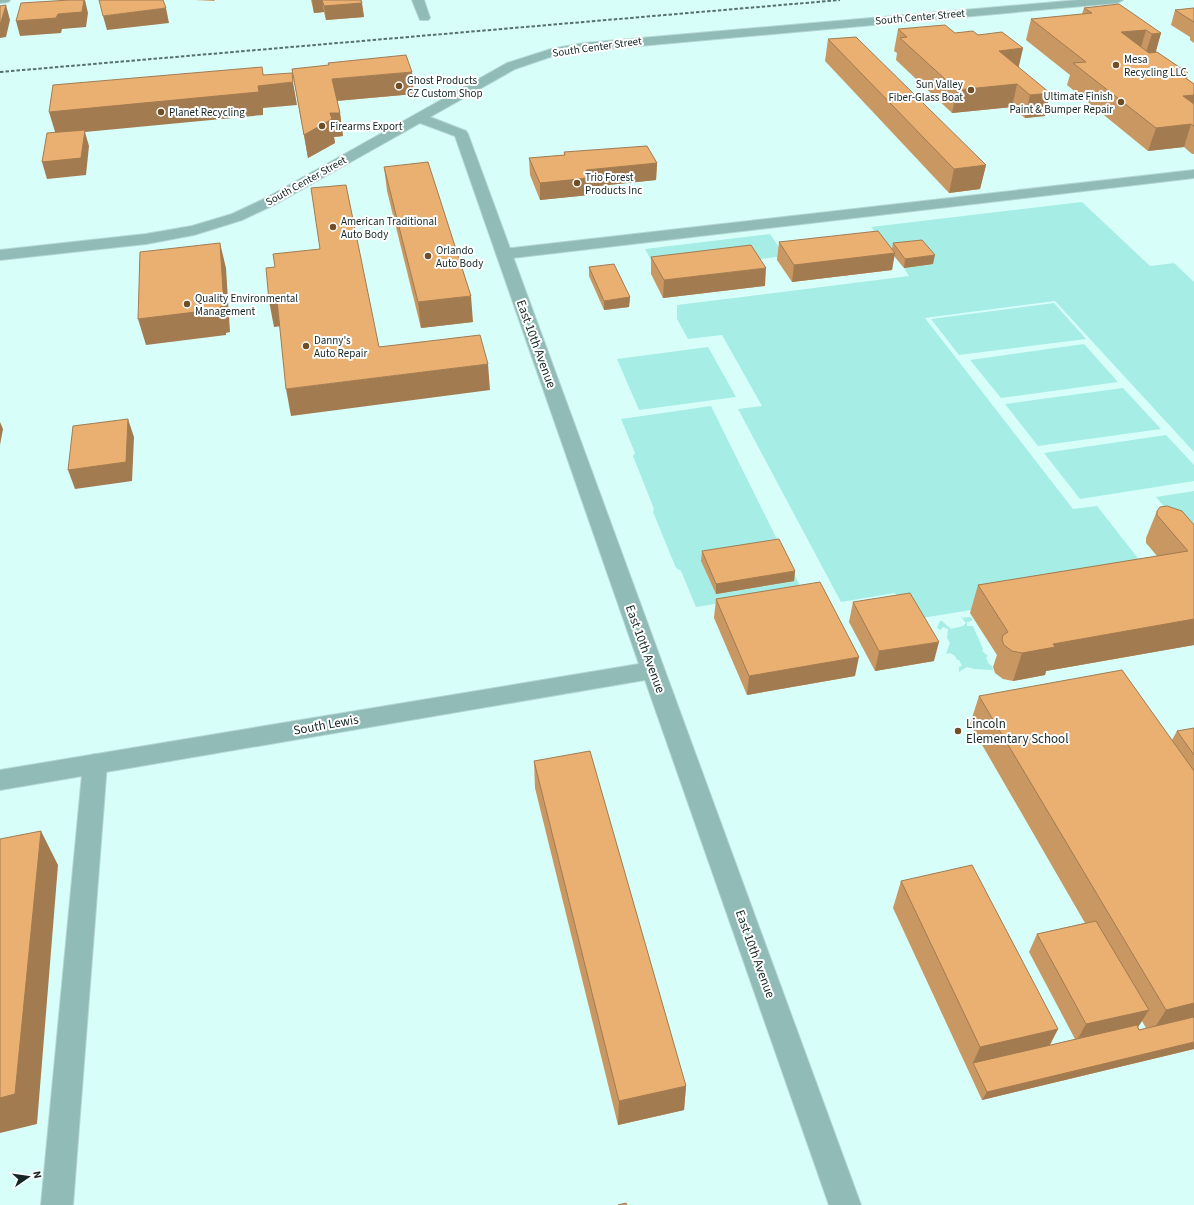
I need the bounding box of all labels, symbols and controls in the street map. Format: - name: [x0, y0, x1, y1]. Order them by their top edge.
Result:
- street label: South Center Street: [874, 6, 966, 28]
- street label: South Center Street: [551, 33, 643, 61]
- place label: Mesa Recycling LLC: [1124, 52, 1187, 80]
- marker: Mesa Recycling LLC: [1111, 60, 1121, 70]
- place label: Ghost Products CZ Custom Shop: [407, 73, 483, 101]
- place label: Sun Valley Fiber-Glass Boat: [888, 77, 963, 105]
- marker: Ghost Products CZ Custom Shop: [394, 81, 404, 91]
- marker: Sun Valley Fiber-Glass Boat: [966, 85, 976, 95]
- place label: Ultimate Finish Paint & Bumper Repair: [1009, 89, 1113, 117]
- marker: Ultimate Finish Paint & Bumper Repair: [1116, 97, 1126, 107]
- place label: Planet Recycling: [169, 105, 245, 120]
- marker: Planet Recycling: [156, 107, 166, 117]
- place label: Firearms Export: [330, 119, 403, 134]
- marker: Firearms Export: [317, 121, 327, 131]
- street label: South Center Street: [263, 152, 349, 209]
- place label: Trio Forest Products Inc: [585, 170, 642, 198]
- marker: Trio Forest Products Inc: [572, 178, 582, 188]
- place label: American Traditional Auto Body: [341, 214, 437, 242]
- marker: American Traditional Auto Body: [328, 222, 338, 232]
- place label: Orlando Auto Body: [436, 243, 483, 271]
- marker: Orlando Auto Body: [423, 251, 433, 261]
- place label: Quality Environmental Management: [195, 291, 298, 319]
- street label: East 10th Avenue: [512, 297, 560, 391]
- marker: Quality Environmental Management: [182, 299, 192, 309]
- place label: Danny's Auto Repair: [314, 333, 367, 361]
- marker: Danny's Auto Repair: [301, 341, 311, 351]
- street label: East 10th Avenue: [621, 602, 669, 696]
- street label: South Lewis: [292, 710, 360, 740]
- place label: Lincoln Elementary School: [966, 715, 1068, 748]
- marker: Lincoln Elementary School: [953, 726, 963, 736]
- street label: East 10th Avenue: [731, 907, 779, 1001]
- north arrow: [8, 1157, 48, 1197]
- text: N: [29, 1170, 45, 1180]

